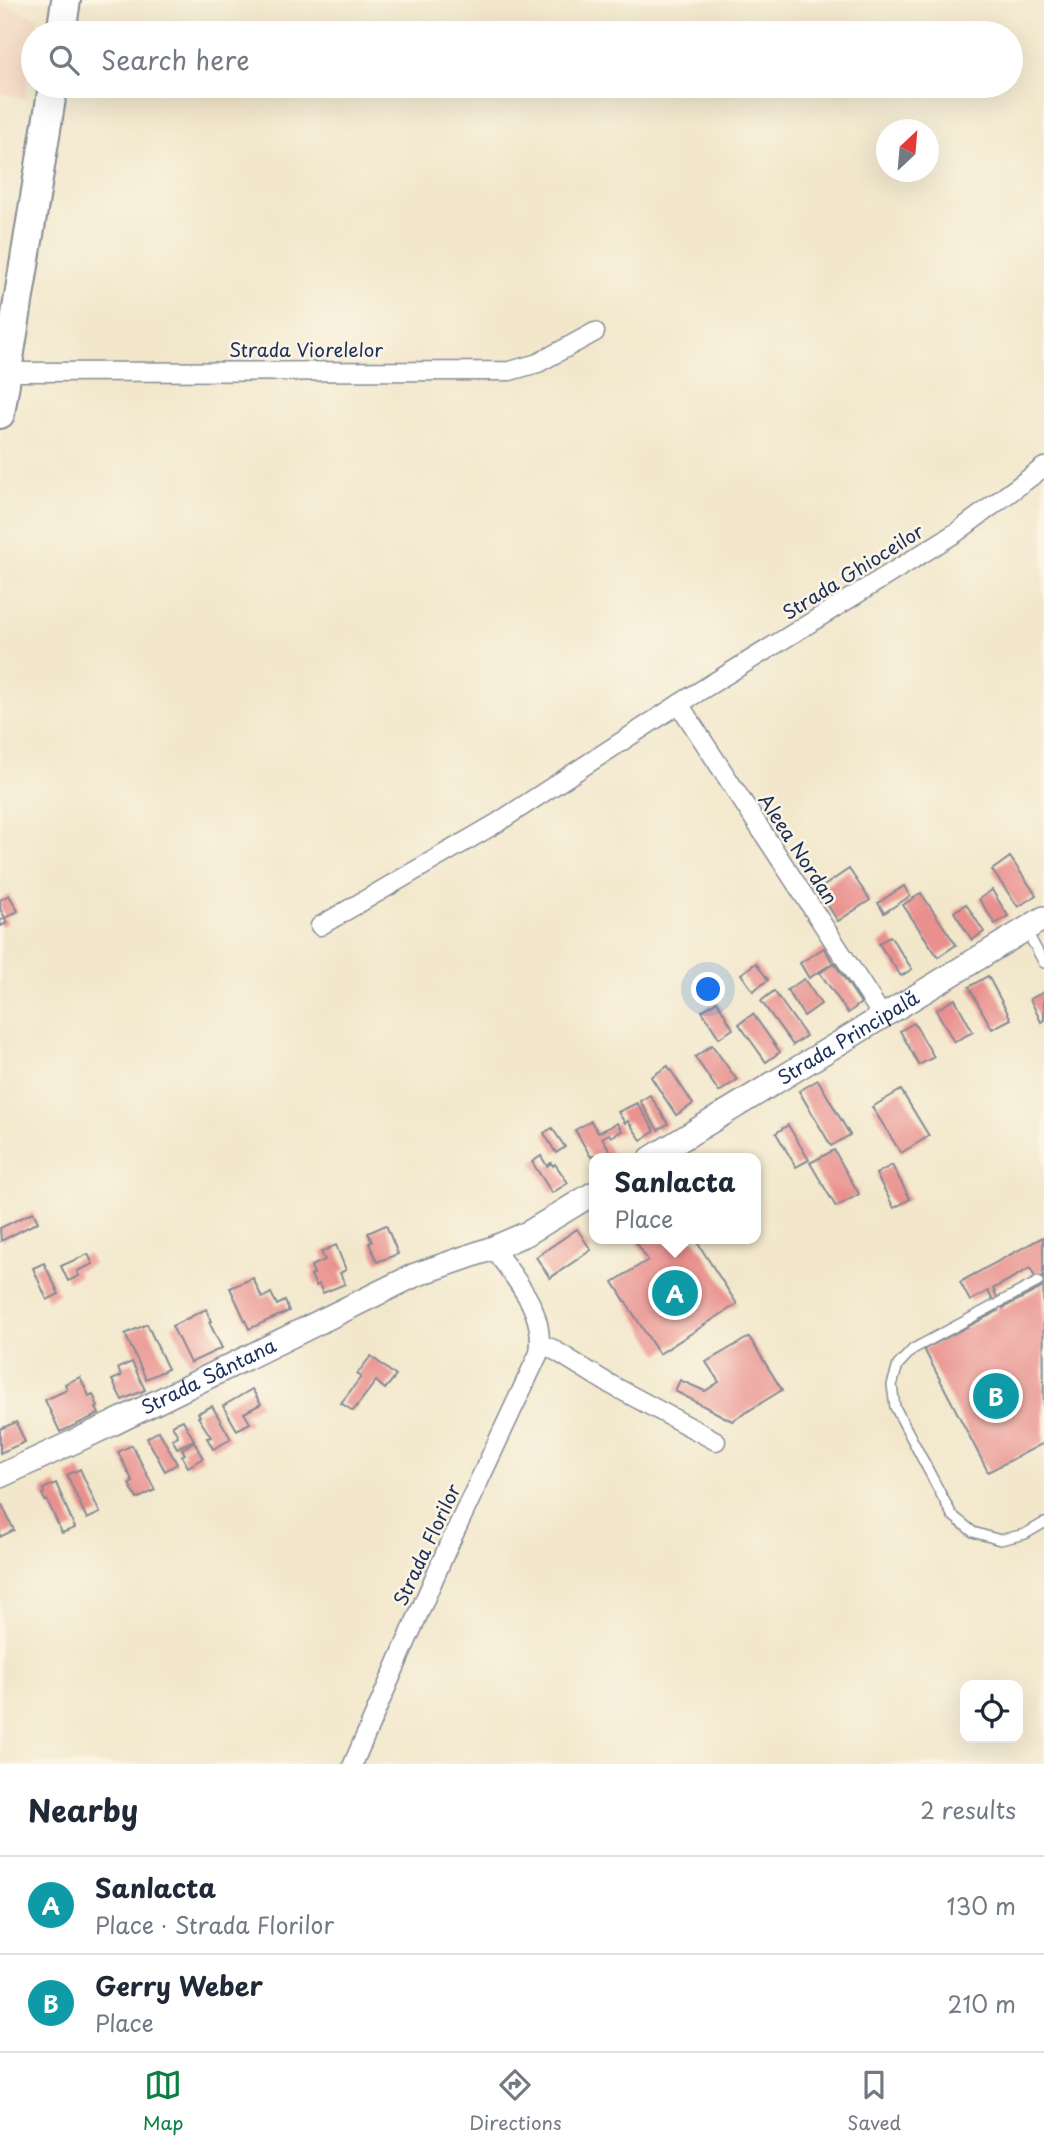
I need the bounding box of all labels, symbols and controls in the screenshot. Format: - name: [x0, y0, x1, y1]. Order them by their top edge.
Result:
- search box: [21, 21, 1023, 98]
- text: Search here: [101, 40, 250, 79]
- icon: search: [45, 41, 83, 79]
- north arrow: [876, 119, 939, 182]
- street label: Strada Viorelelor: [229, 335, 383, 363]
- street label: Strada Ghioceilor: [776, 516, 929, 626]
- street label: Aleea Nordan: [752, 788, 845, 909]
- your location: [691, 972, 725, 1006]
- street label: Strada Principală: [771, 982, 924, 1091]
- popup: [589, 1153, 761, 1244]
- text: Sanlacta: [614, 1162, 736, 1201]
- text: Place: [614, 1201, 673, 1236]
- pin: A: [652, 1267, 698, 1319]
- street label: Strada Sântana: [136, 1331, 280, 1421]
- pin: B: [973, 1370, 1019, 1422]
- street label: Strada Florilor: [386, 1479, 467, 1610]
- map controls: [960, 1680, 1023, 1743]
- button: locate: [960, 1680, 1023, 1743]
- text: Nearby: [28, 1787, 138, 1832]
- text: 2 results: [920, 1792, 1016, 1827]
- text: Sanlacta: [95, 1868, 216, 1907]
- text: A: [42, 1888, 60, 1923]
- text: 130 m: [946, 1888, 1016, 1923]
- text: Place · Strada Florilor: [95, 1907, 334, 1942]
- text: Gerry Weber: [95, 1966, 263, 2005]
- text: B: [43, 1986, 59, 2021]
- text: 210 m: [948, 1986, 1016, 2021]
- text: Place: [95, 2005, 154, 2040]
- tab: Map: [143, 2066, 183, 2136]
- tab: Directions: [469, 2066, 562, 2136]
- tab: Saved: [847, 2066, 901, 2136]

